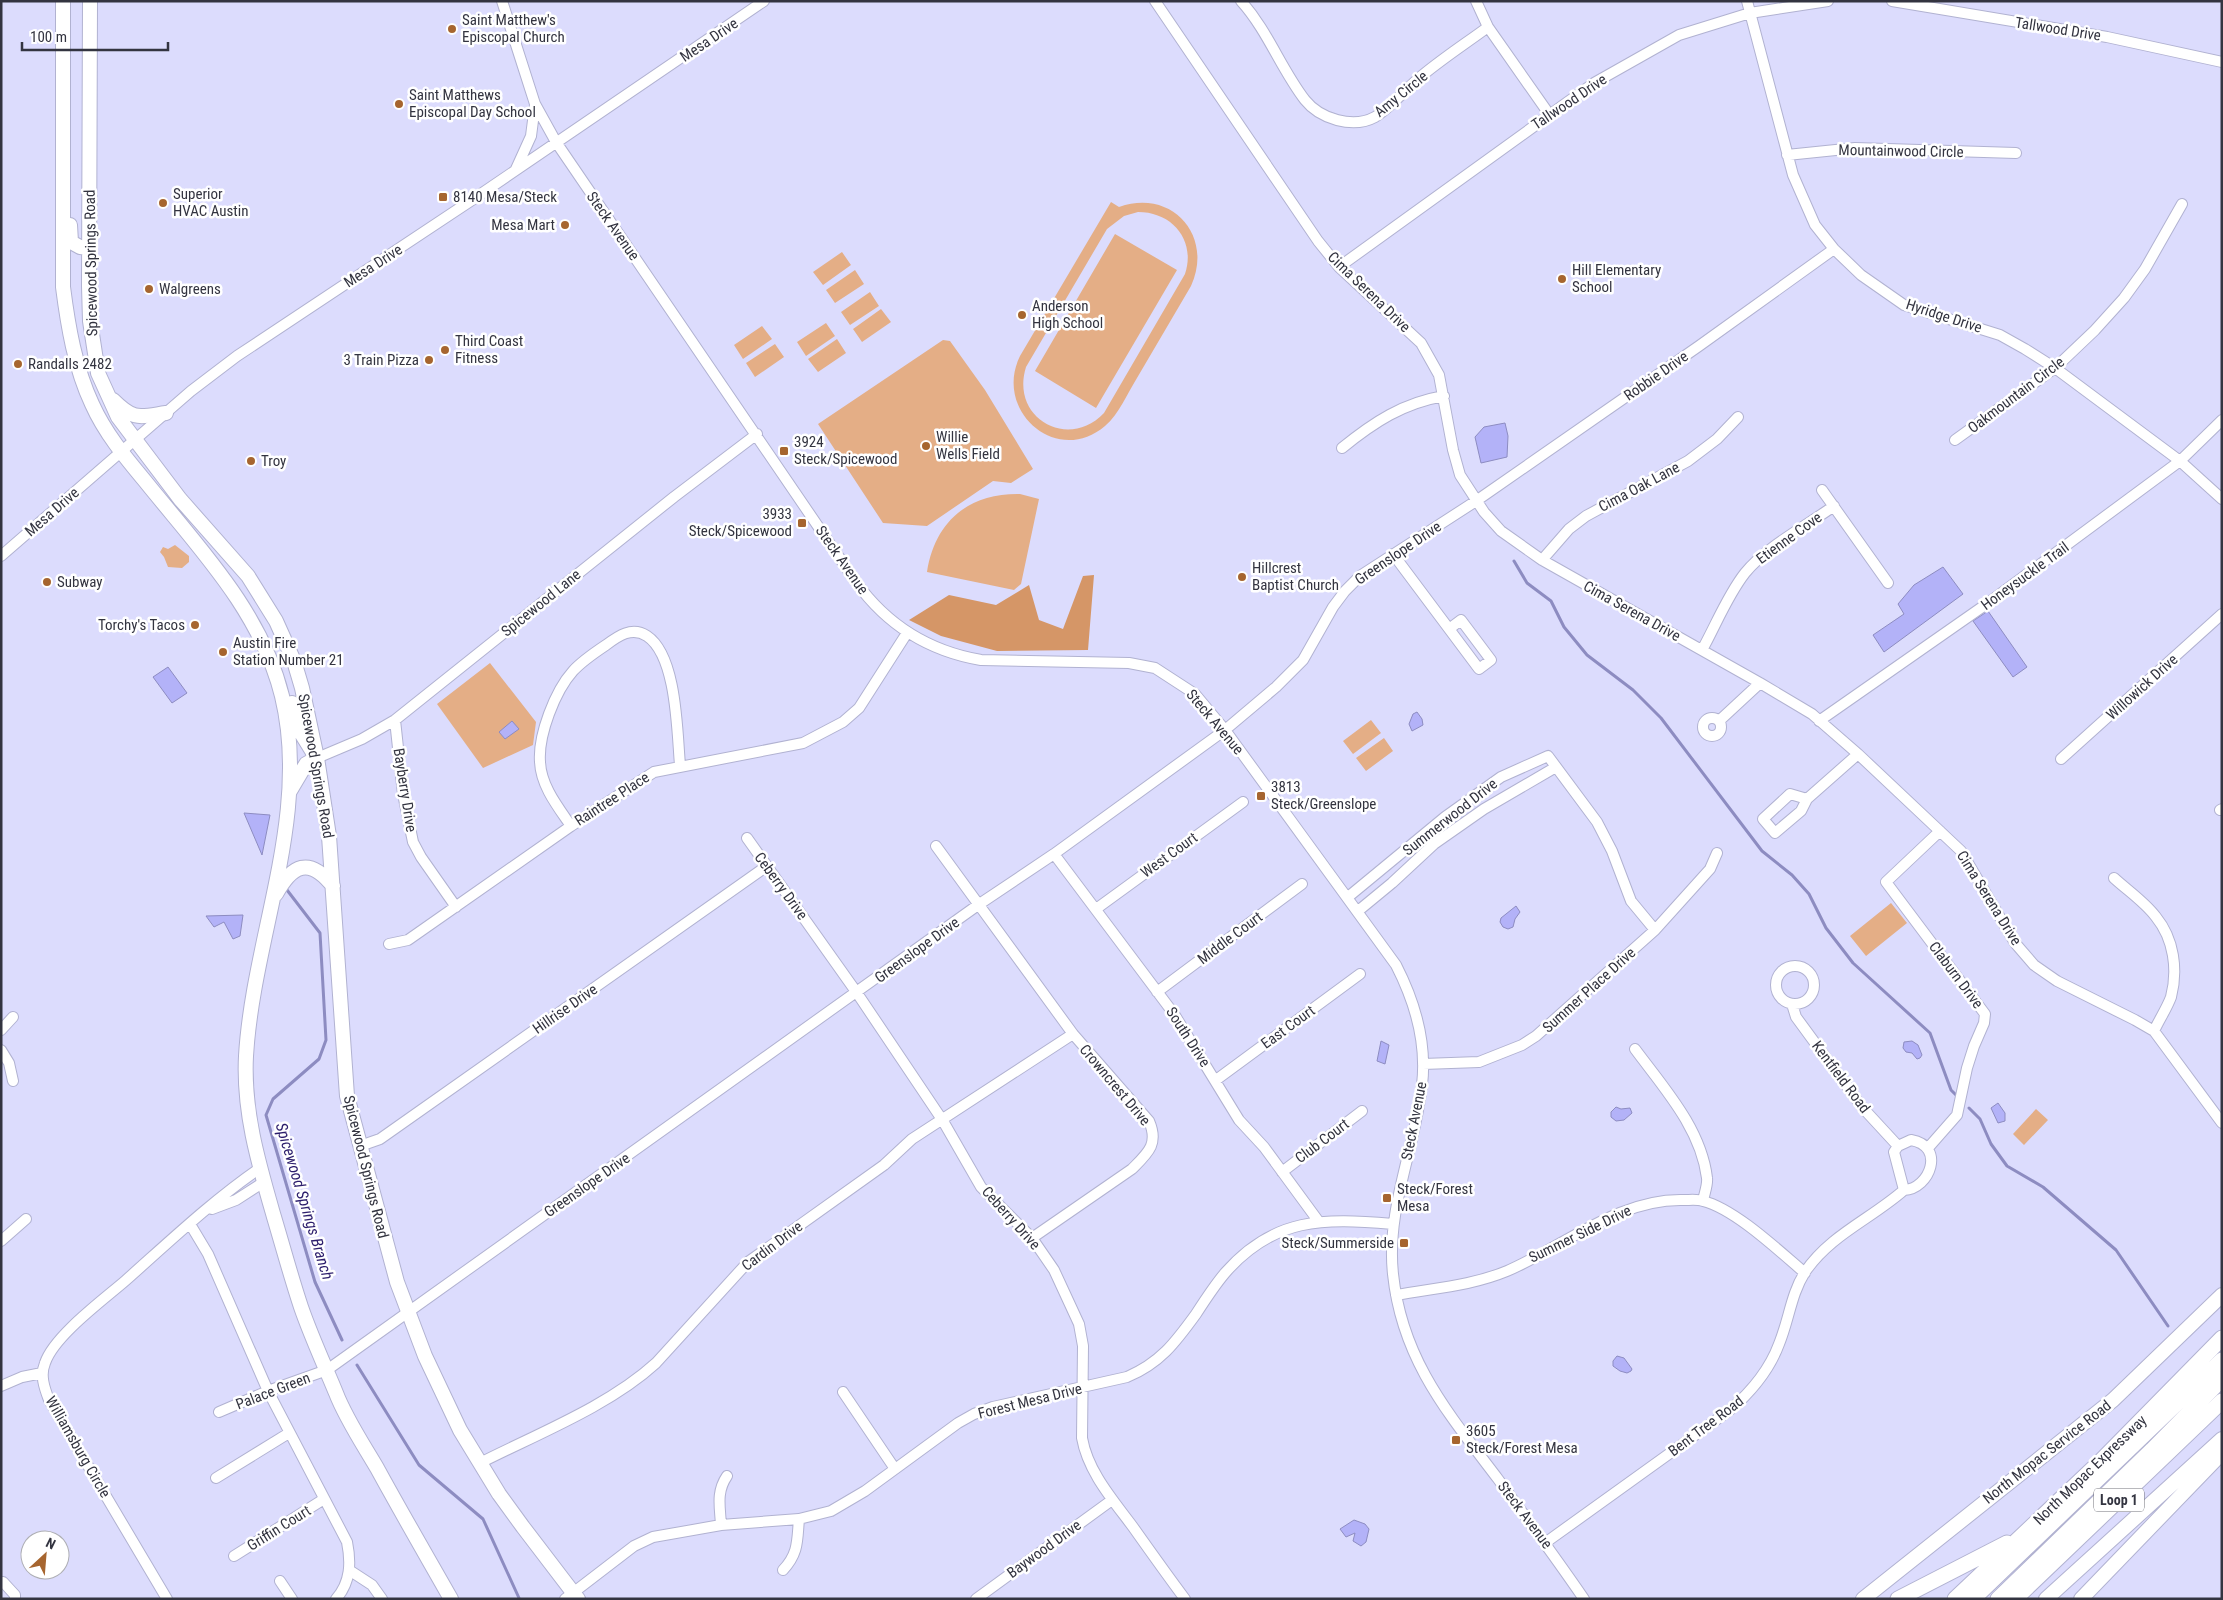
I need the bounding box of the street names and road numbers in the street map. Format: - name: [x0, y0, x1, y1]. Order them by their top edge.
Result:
- street label: Tallwood Drive: [2014, 13, 2102, 45]
- street label: Mesa Drive: [677, 14, 741, 66]
- street label: Amy Circle: [1371, 67, 1431, 121]
- street label: Tallwood Drive: [1528, 70, 1610, 134]
- street label: Mountainwood Circle: [1838, 141, 1964, 161]
- street label: Steck Avenue: [583, 188, 643, 264]
- street label: Spicewood Springs Road: [81, 190, 101, 336]
- street label: Mesa Drive: [341, 241, 405, 291]
- street label: Cima Serena Drive: [1324, 248, 1414, 336]
- street label: Hyridge Drive: [1904, 295, 1984, 337]
- street label: Robbie Drive: [1620, 347, 1692, 405]
- street label: Oakmountain Circle: [1964, 353, 2068, 437]
- street label: Cima Oak Lane: [1596, 458, 1682, 516]
- street label: Mesa Drive: [21, 484, 83, 540]
- street label: Etienne Cove: [1753, 508, 1825, 568]
- street label: Greenslope Drive: [1351, 518, 1445, 588]
- street label: Steck Avenue: [812, 522, 872, 598]
- street label: Honeysuckle Trail: [1978, 538, 2072, 614]
- street label: Spicewood Lane: [498, 566, 584, 640]
- street label: Cima Serena Drive: [1580, 577, 1684, 645]
- street label: Willowick Drive: [2103, 650, 2181, 724]
- street label: Steck Avenue: [1183, 686, 1247, 758]
- street label: Spicewood Springs Road: [294, 692, 338, 840]
- street label: Bayberry Drive: [389, 747, 421, 833]
- street label: Raintree Place: [571, 768, 653, 830]
- street label: Summerwood Drive: [1399, 775, 1501, 859]
- street label: West Court: [1137, 828, 1201, 882]
- street label: Cima Serena Drive: [1953, 847, 2025, 949]
- street label: Ceberry Drive: [751, 849, 811, 923]
- street label: Middle Court: [1194, 908, 1266, 968]
- street label: Greenslope Drive: [871, 913, 963, 987]
- street label: Claburn Drive: [1925, 938, 1987, 1012]
- street label: Summer Place Drive: [1539, 944, 1639, 1036]
- street label: Hillrise Drive: [529, 980, 601, 1038]
- street label: East Court: [1258, 1001, 1318, 1053]
- street label: South Drive: [1162, 1004, 1214, 1070]
- street label: Kentfield Road: [1808, 1037, 1874, 1117]
- street label: Crowncrest Drive: [1076, 1041, 1154, 1129]
- street label: Steck Avenue: [1398, 1080, 1430, 1162]
- street label: Spicewood Springs Road: [340, 1094, 392, 1240]
- street label: Club Court: [1292, 1115, 1352, 1167]
- street label: Greenslope Drive: [541, 1149, 633, 1221]
- street label: Ceberry Drive: [978, 1183, 1044, 1253]
- street label: Summer Side Drive: [1526, 1201, 1634, 1267]
- street label: Cardin Drive: [738, 1217, 806, 1275]
- street label: Palace Green: [233, 1369, 313, 1413]
- street label: Forest Mesa Drive: [976, 1379, 1084, 1423]
- street label: Bent Tree Road: [1665, 1392, 1747, 1460]
- street label: Williamsburg Circle: [42, 1393, 114, 1501]
- street label: North Mopac Service Road: [1979, 1396, 2115, 1508]
- street label: North Mopac Expressway: [2030, 1411, 2150, 1529]
- street label: Steck Avenue: [1494, 1478, 1556, 1552]
- road number: Loop 1: [2094, 1488, 2144, 1512]
- street label: Griffin Court: [244, 1501, 314, 1555]
- street label: Baywood Drive: [1003, 1516, 1085, 1582]

